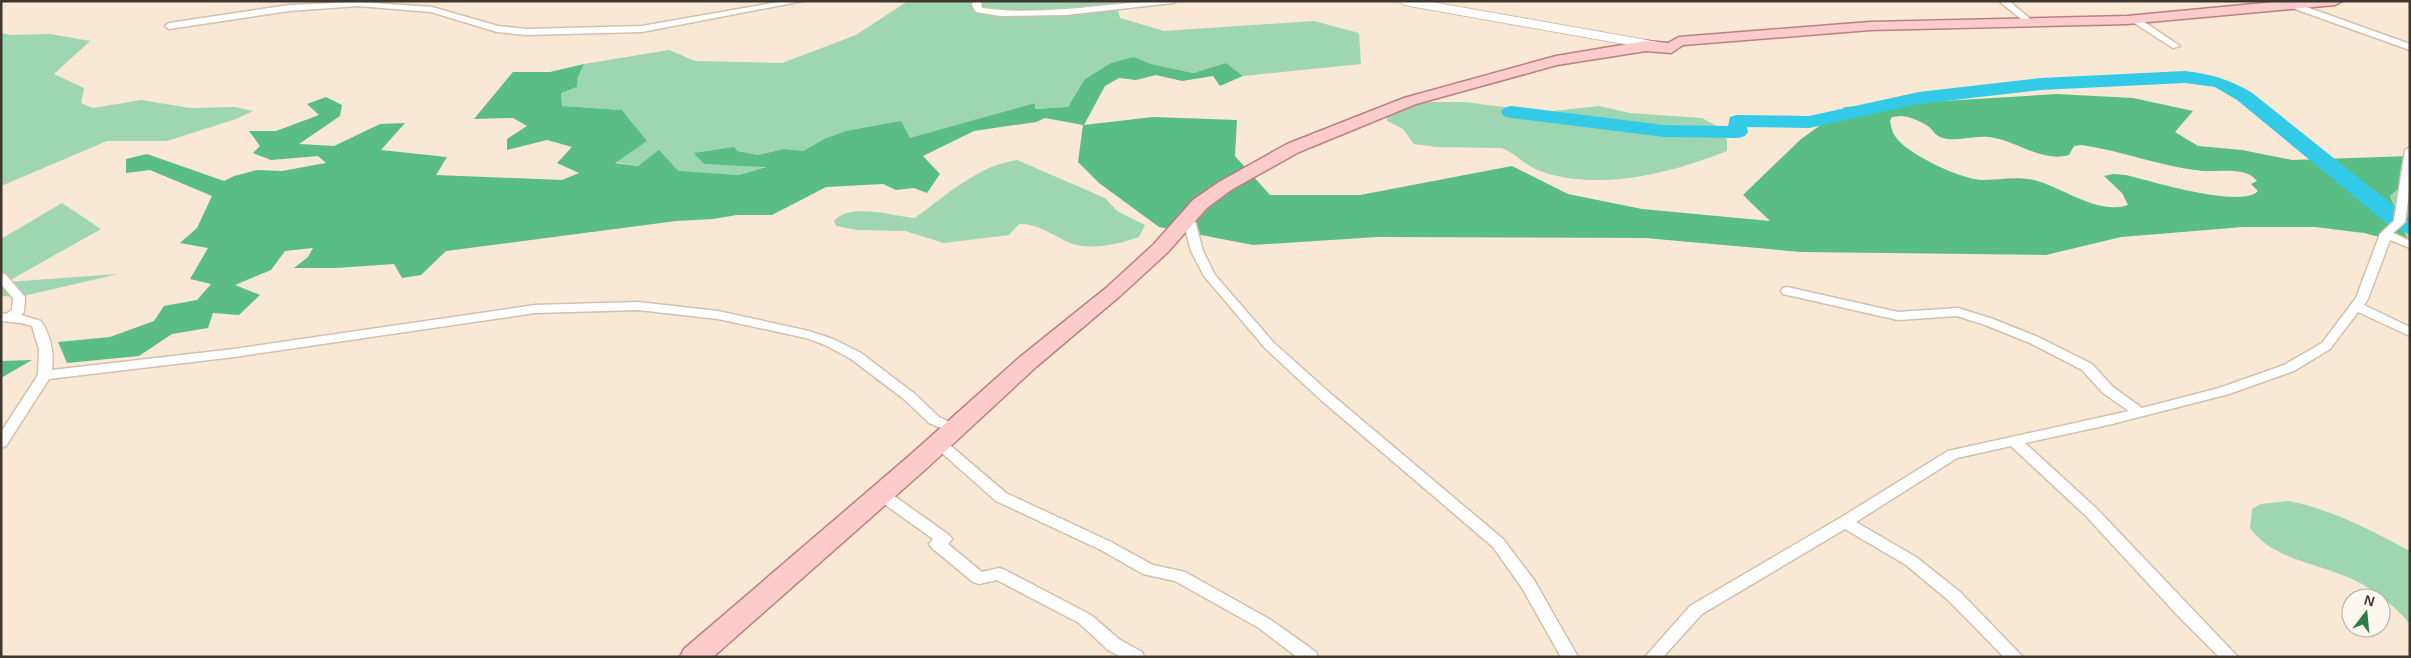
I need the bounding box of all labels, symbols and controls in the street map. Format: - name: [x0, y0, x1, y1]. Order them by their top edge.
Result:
- north arrow: [2341, 588, 2391, 638]
- text: N: [2363, 591, 2377, 610]

